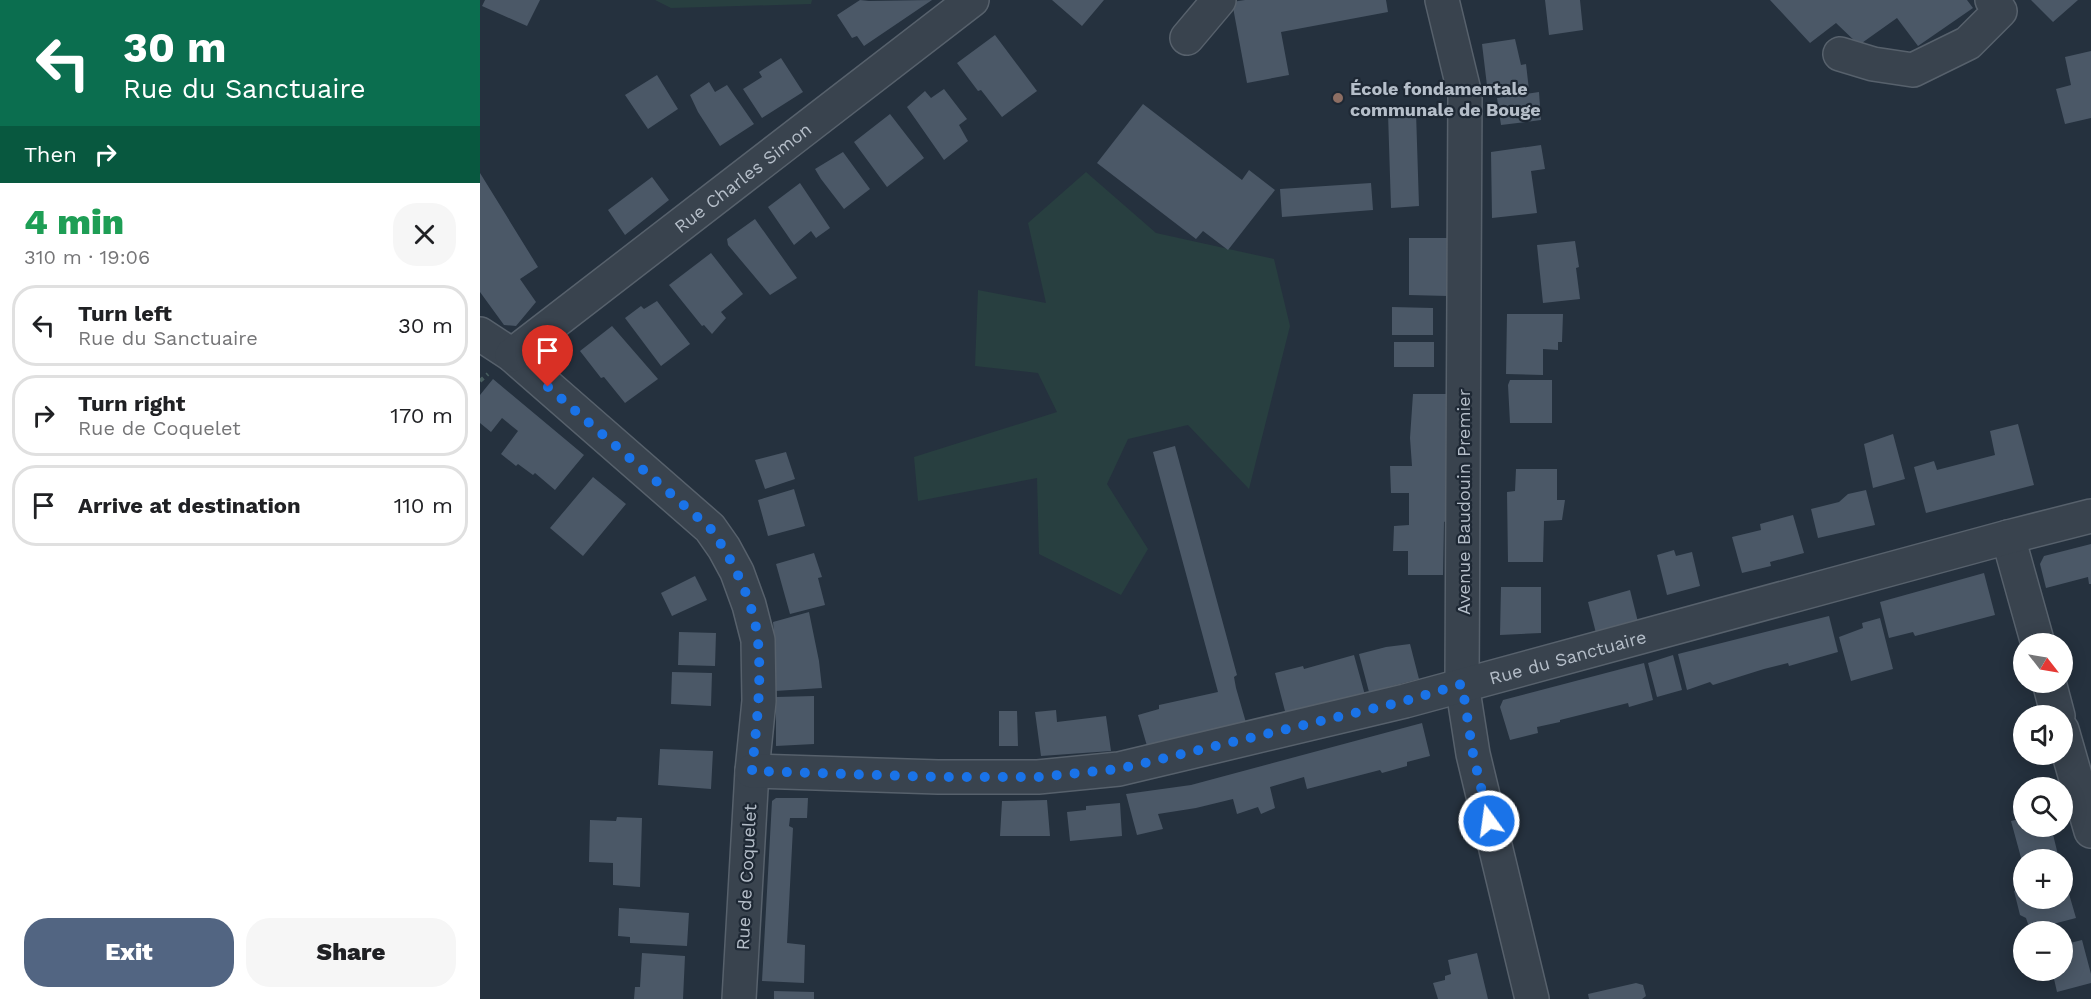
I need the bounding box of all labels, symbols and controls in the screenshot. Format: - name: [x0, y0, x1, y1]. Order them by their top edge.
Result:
- text: 30 m: [123, 23, 227, 72]
- icon: left: [24, 24, 102, 102]
- text: Rue du Sanctuaire: [123, 73, 366, 105]
- place label: École fondamentale communale de Bouge: [1350, 78, 1541, 120]
- marker: École fondamentale communale de Bouge: [1331, 91, 1345, 105]
- street label: Rue Charles Simon: [670, 118, 815, 237]
- icon: right: [89, 138, 122, 171]
- text: Then: [24, 142, 77, 167]
- text: 4 min: [24, 201, 124, 243]
- button: close: [393, 203, 456, 266]
- text: 310 m · 19:06: [24, 245, 150, 269]
- text: Turn left: [78, 301, 172, 326]
- icon: left: [27, 309, 60, 342]
- text: 30 m: [398, 313, 453, 338]
- pin: [522, 325, 573, 387]
- text: Rue du Sanctuaire: [78, 326, 258, 350]
- icon: arrive: [531, 334, 564, 367]
- street label: Avenue Baudouin Premier: [1453, 389, 1474, 615]
- text: Turn right: [78, 391, 185, 416]
- icon: right: [27, 399, 60, 432]
- text: 170 m: [390, 403, 453, 428]
- text: Rue de Coquelet: [78, 416, 241, 440]
- icon: arrive: [27, 489, 60, 522]
- text: Arrive at destination: [78, 493, 301, 518]
- text: 110 m: [394, 493, 453, 518]
- street label: Rue du Sanctuaire: [1487, 625, 1648, 688]
- north arrow: [2013, 633, 2073, 693]
- map controls: [2013, 633, 2073, 981]
- button: sound: [2013, 705, 2073, 765]
- button: search: [2013, 777, 2073, 837]
- position arrow: [1457, 789, 1521, 853]
- street label: Rue de Coquelet: [732, 803, 760, 951]
- button: +: [2013, 849, 2073, 909]
- button: Exit: [24, 918, 234, 987]
- button: Share: [246, 918, 456, 987]
- button: −: [2013, 921, 2073, 981]

